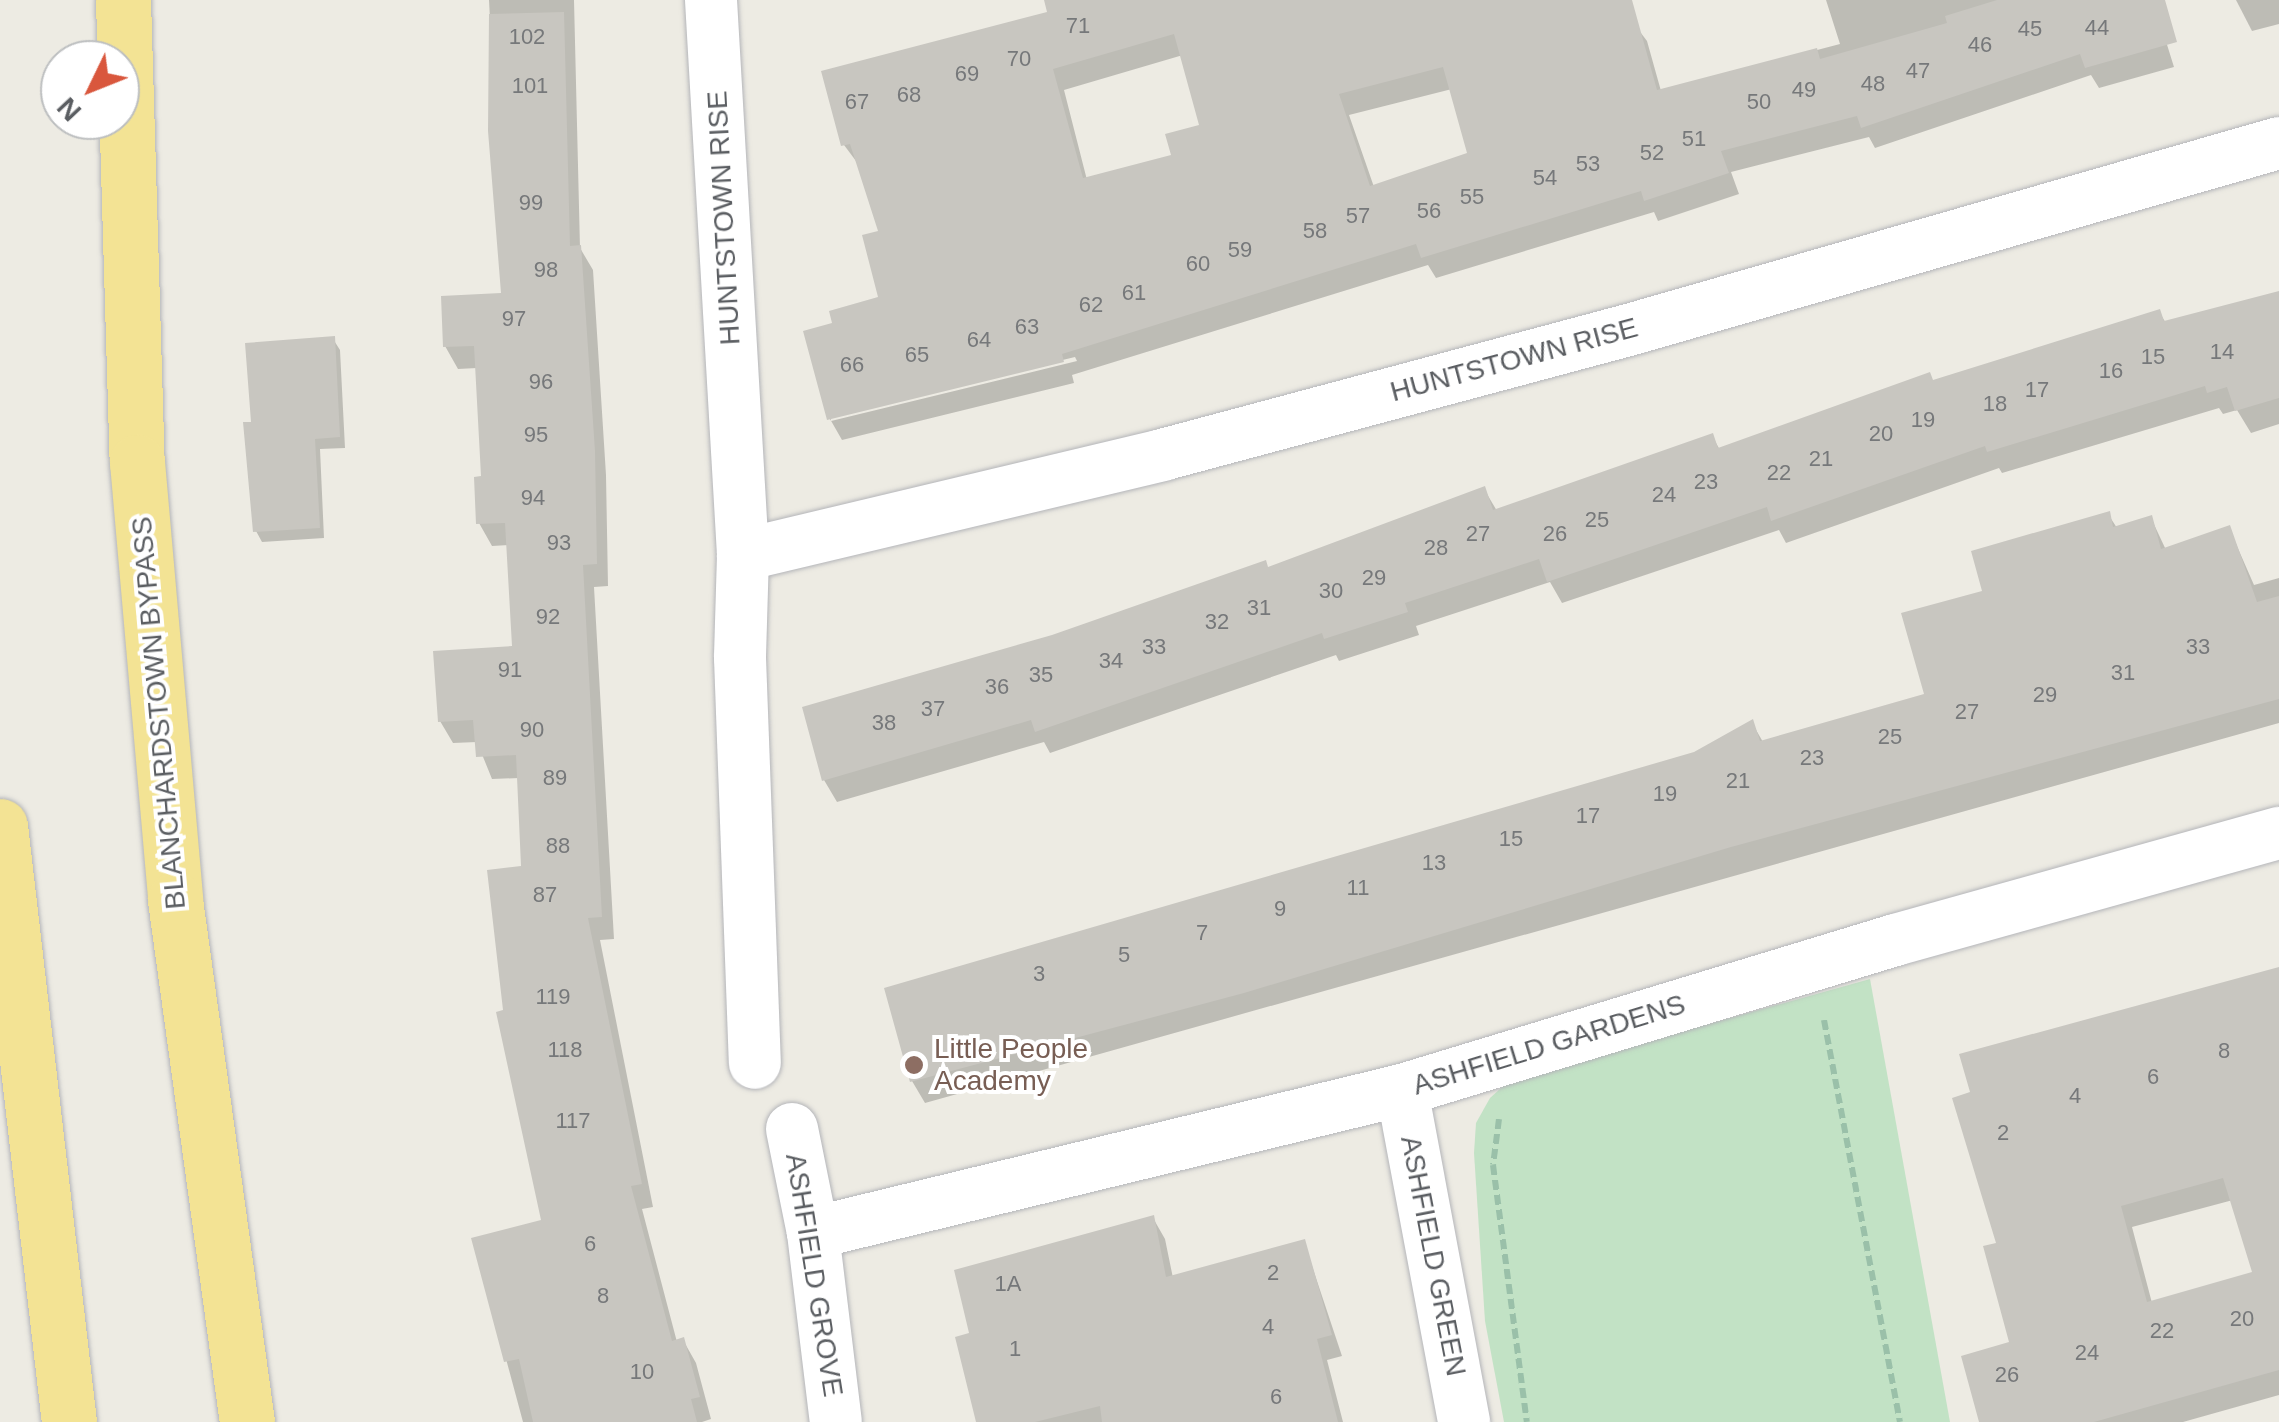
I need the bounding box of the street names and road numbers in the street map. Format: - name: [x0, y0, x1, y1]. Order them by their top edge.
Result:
- street label: HUNTSTOWN RISE: [701, 90, 747, 346]
- street label: HUNTSTOWN RISE: [1387, 311, 1641, 409]
- street label: BLANCHARDSTOWN BYPASS: [125, 515, 193, 911]
- street label: ASHFIELD GARDENS: [1409, 988, 1689, 1102]
- street label: ASHFIELD GREEN: [1393, 1133, 1473, 1379]
- street label: ASHFIELD GROVE: [778, 1151, 850, 1399]

